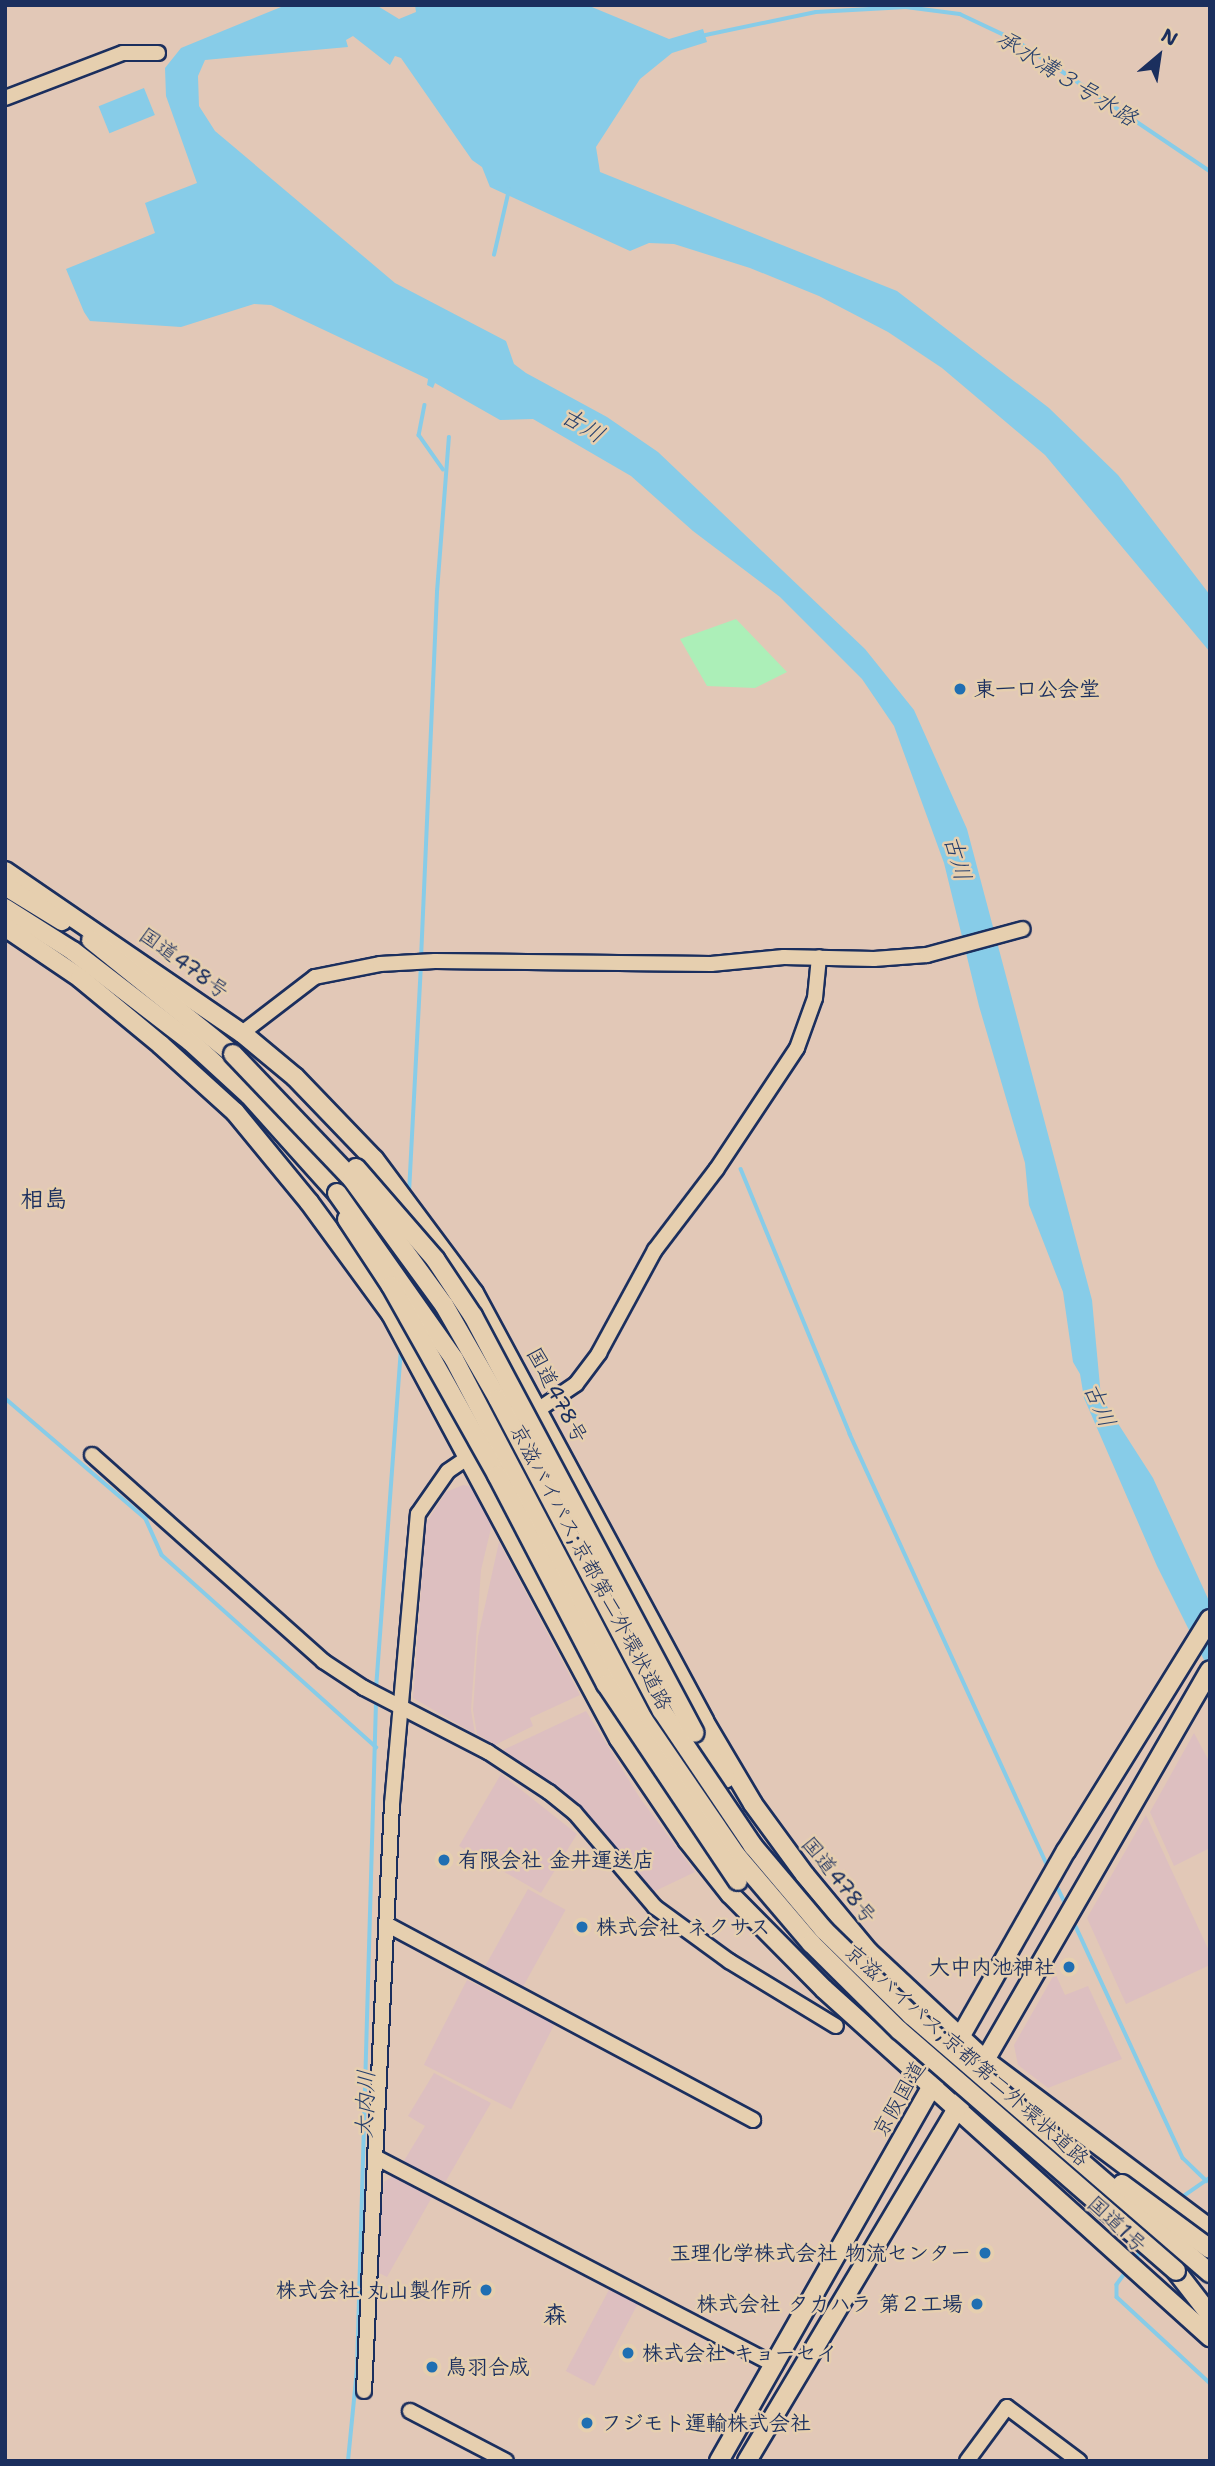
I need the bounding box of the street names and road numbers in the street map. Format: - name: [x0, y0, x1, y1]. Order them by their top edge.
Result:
- street label: 国道478号: [134, 922, 234, 1004]
- street label: 国道478号: [521, 1343, 593, 1447]
- street label: 京滋バイパス;京都第二外環状道路: [505, 1419, 677, 1715]
- street label: 国道478号: [796, 1831, 882, 1929]
- street label: 京滋バイパス;京都第二外環状道路: [839, 1938, 1095, 2172]
- street label: 京阪国道: [867, 2056, 931, 2142]
- street label: 国道1号: [1082, 2190, 1152, 2258]

